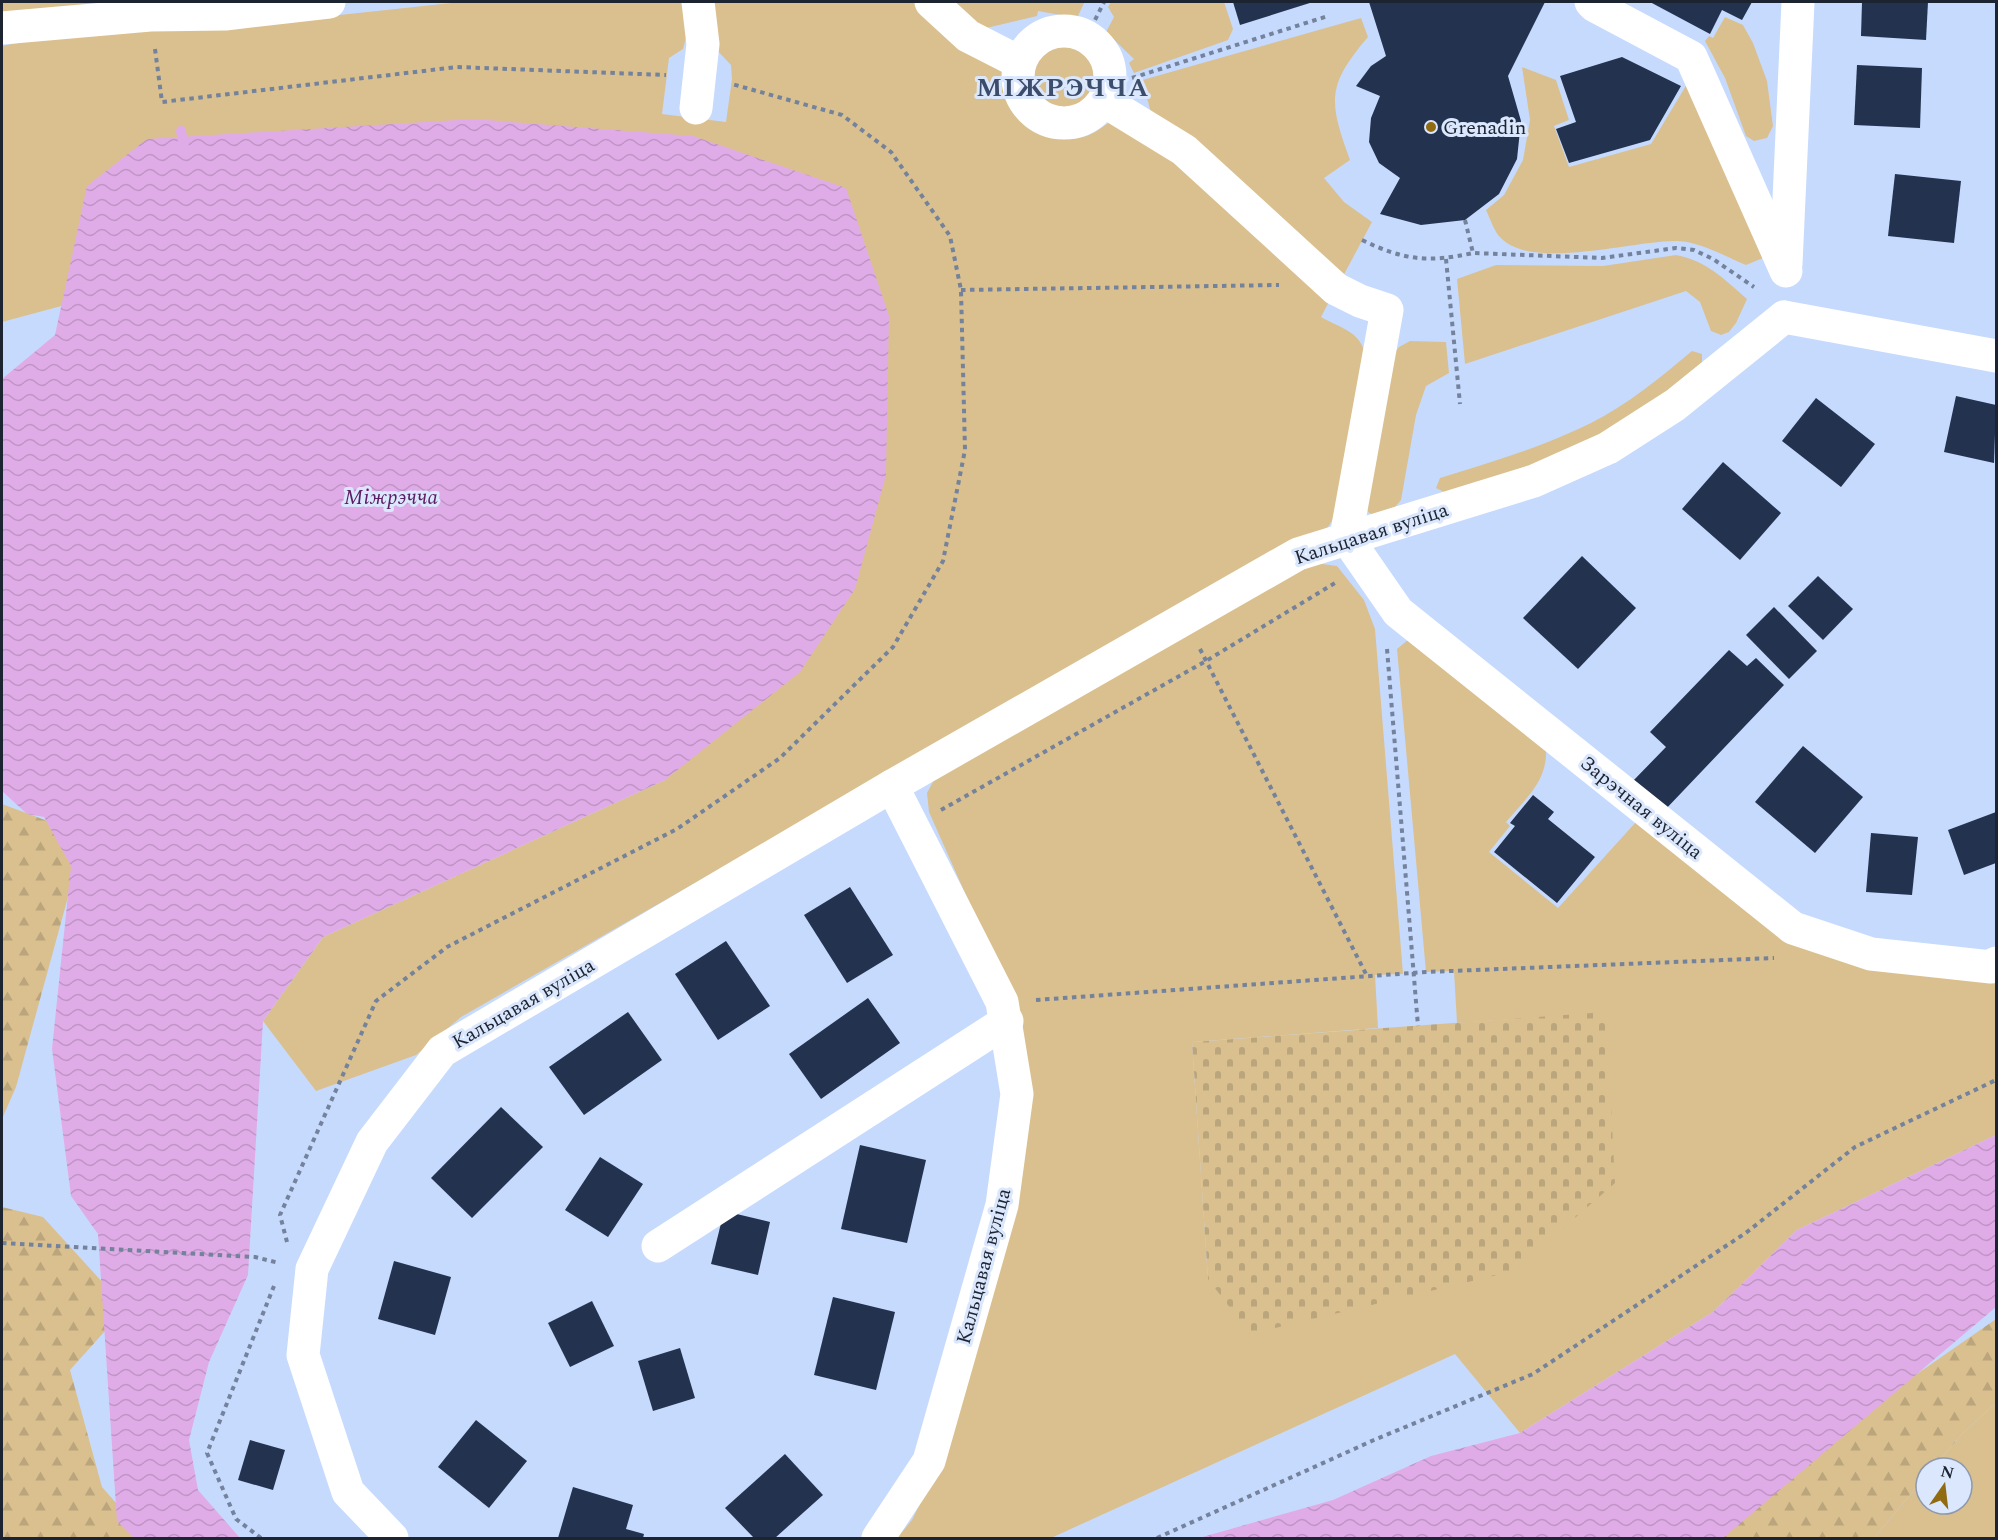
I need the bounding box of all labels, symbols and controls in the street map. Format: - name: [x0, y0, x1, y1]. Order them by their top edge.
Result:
- district label: МІЖРЭЧЧА: [976, 68, 1150, 108]
- place label: Grenadin: [1443, 113, 1526, 143]
- marker: Grenadin: [1424, 120, 1438, 134]
- water label: Міжрэчча: [344, 482, 438, 514]
- street label: Кальцавая вуліца: [1290, 495, 1452, 573]
- street label: Зарэчная вуліца: [1573, 749, 1710, 867]
- street label: Кальцавая вуліца: [447, 951, 601, 1057]
- street label: Кальцавая вуліца: [949, 1185, 1019, 1348]
- north arrow: [1914, 1456, 1974, 1516]
- text: N: [1938, 1459, 1957, 1486]

